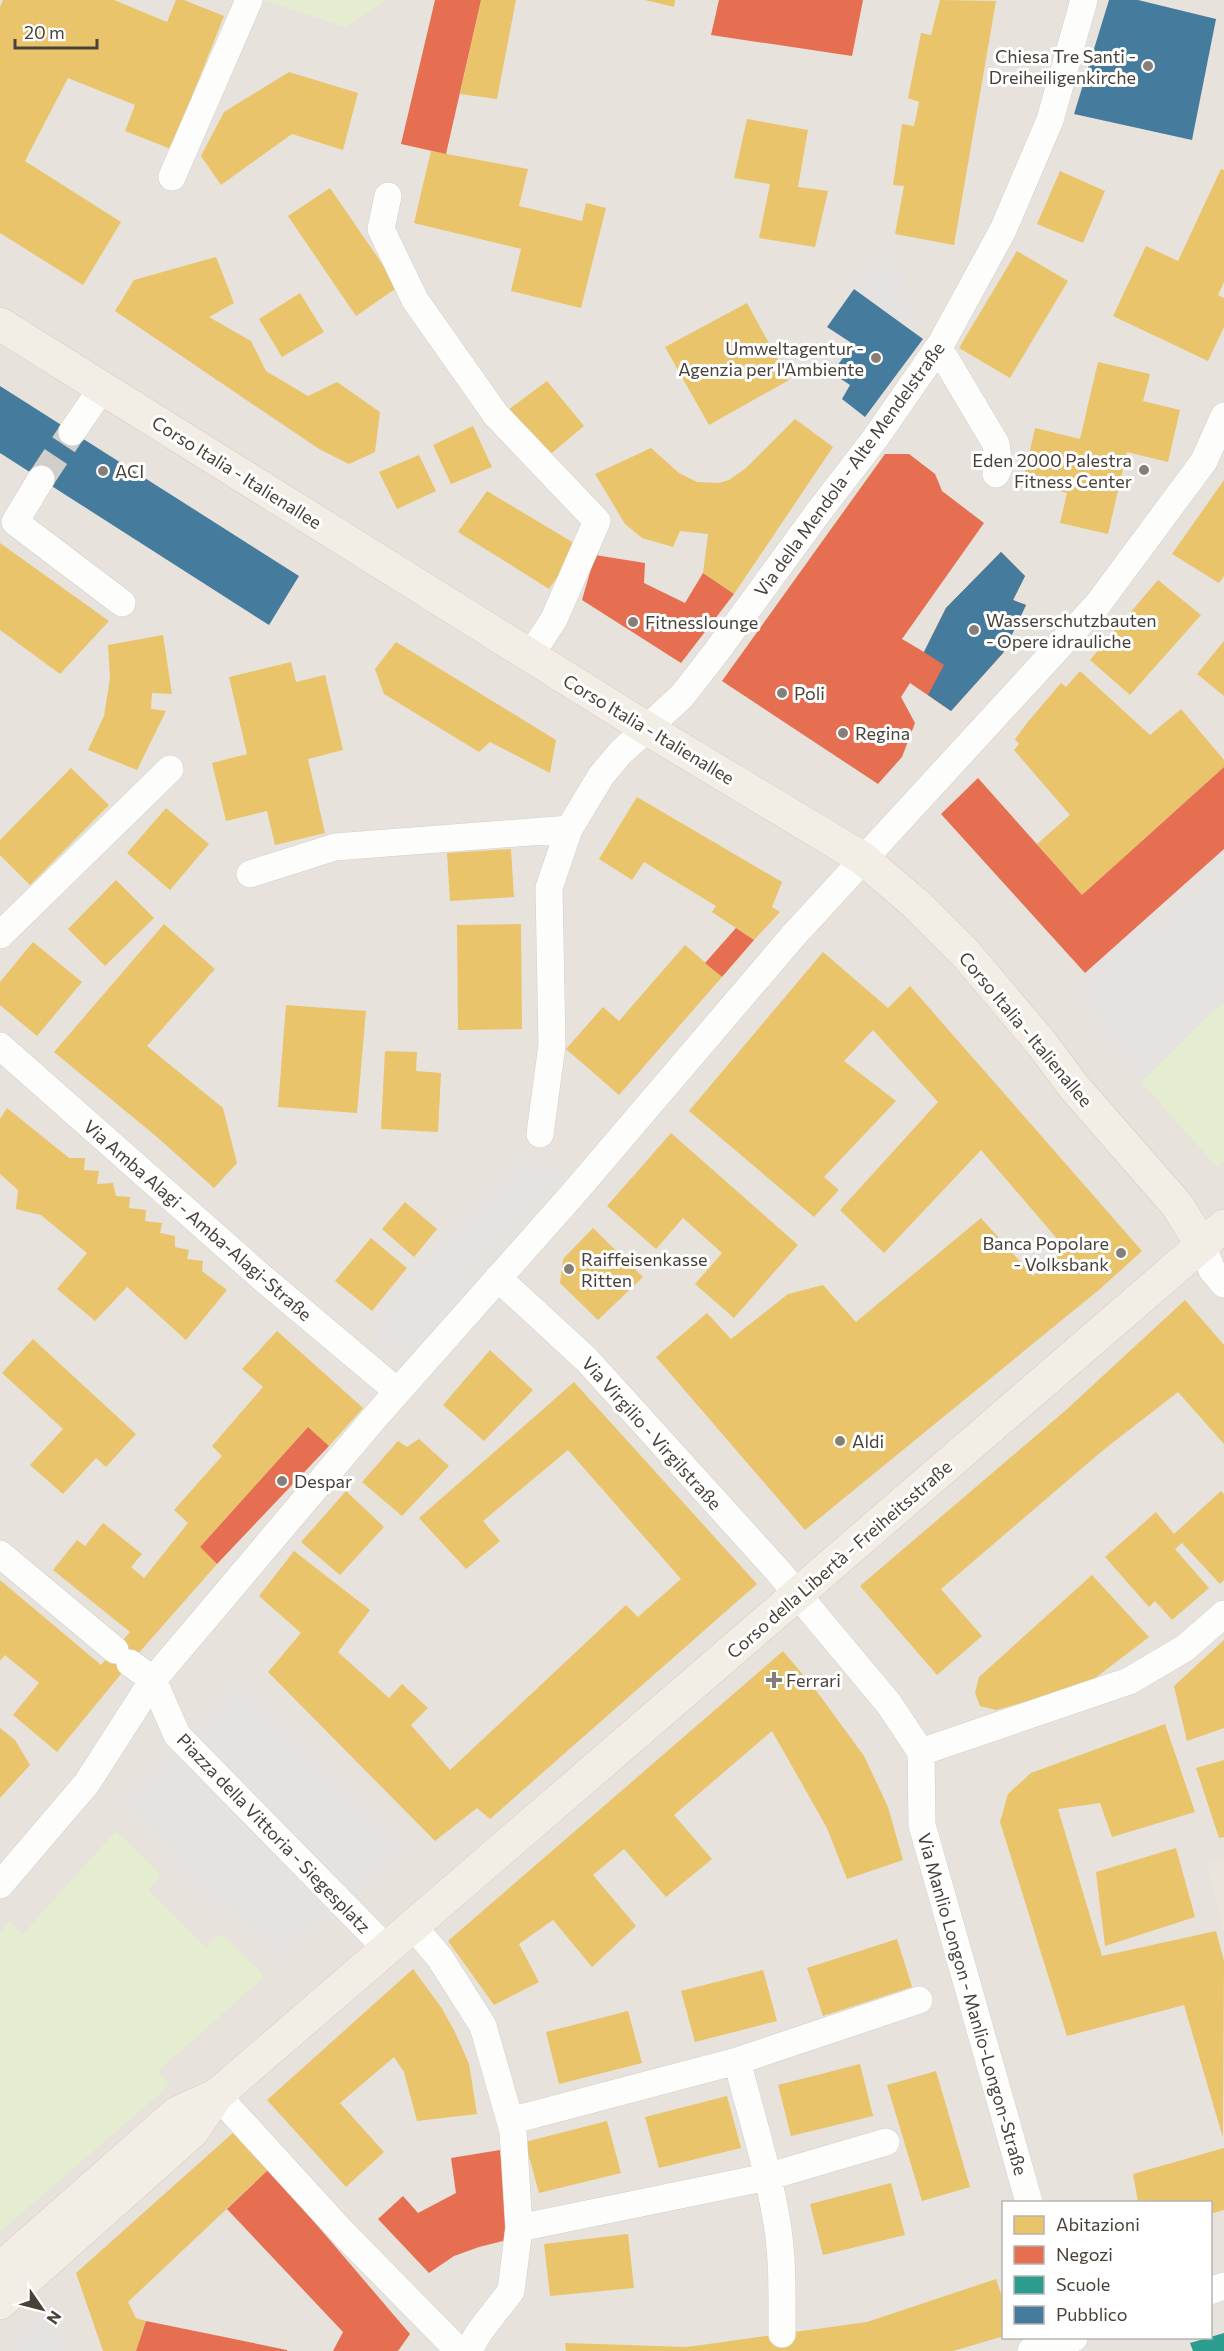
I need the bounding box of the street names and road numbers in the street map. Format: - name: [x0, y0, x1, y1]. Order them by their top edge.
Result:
- street label: Via della Mendola - Alte Mendelstraße: [749, 337, 949, 601]
- street label: Corso Italia - Italienallee: [148, 411, 326, 533]
- street label: Corso Italia - Italienallee: [559, 669, 739, 789]
- street label: Corso Italia - Italienallee: [955, 947, 1097, 1111]
- street label: Via Amba Alagi - Amba-Alagi-Straße: [79, 1115, 317, 1325]
- street label: Via Virgilio - Virgilstraße: [577, 1352, 727, 1514]
- street label: Corso della Libertà - Freiheitsstraße: [722, 1455, 956, 1663]
- street label: Piazza della Vittoria - Siegesplatz: [173, 1729, 375, 1937]
- street label: Via Manlio Longon - Manlio-Longon-Straße: [913, 1830, 1033, 2178]

